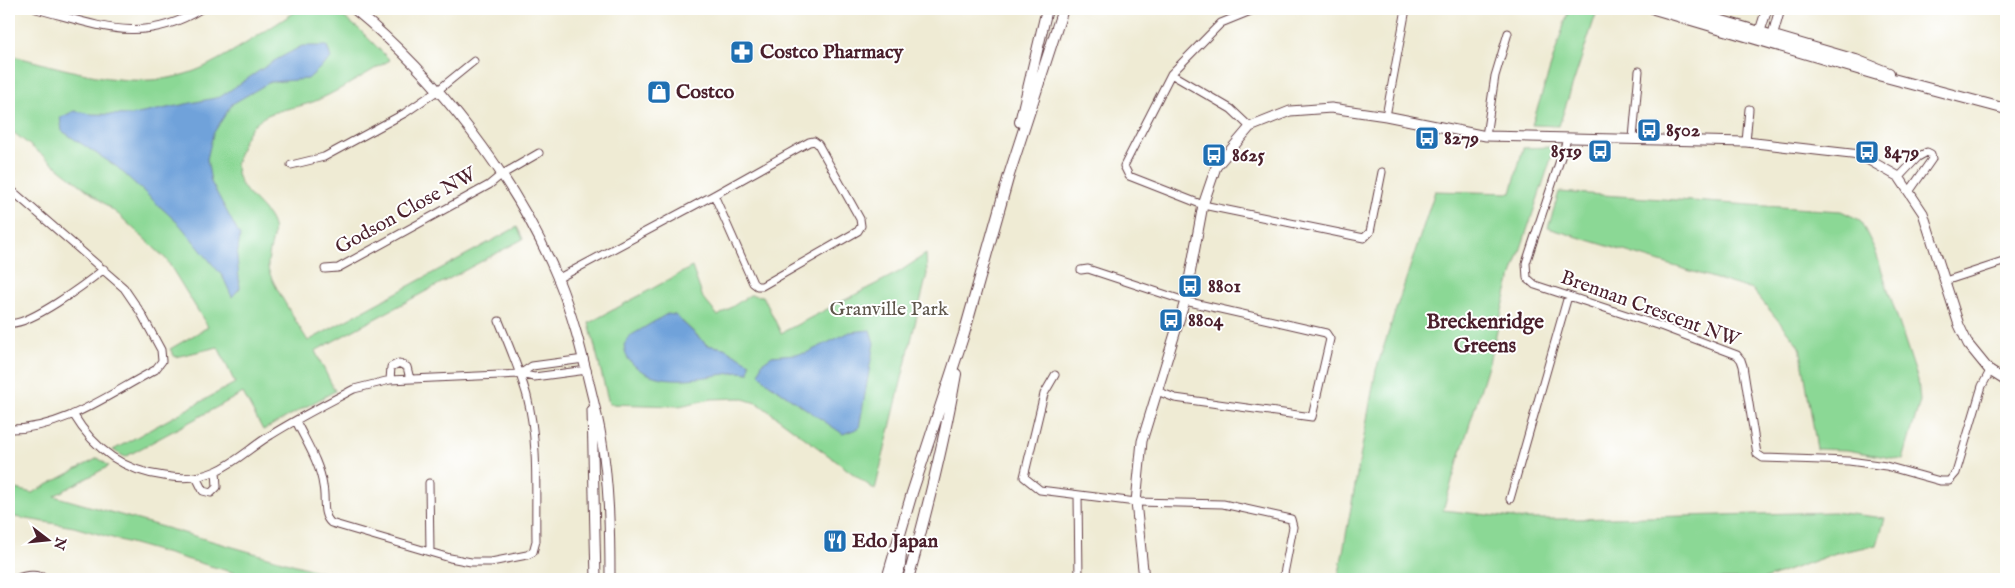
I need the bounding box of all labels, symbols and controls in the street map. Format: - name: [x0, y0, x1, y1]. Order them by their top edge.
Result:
- pharmacy icon: Costco Pharmacy: [729, 39, 755, 65]
- place label: Costco Pharmacy: [760, 40, 905, 65]
- shop icon: Costco: [646, 79, 672, 105]
- place label: Costco: [676, 80, 735, 105]
- bus stop icon: 8502: [1636, 117, 1662, 143]
- place label: 8502: [1666, 118, 1701, 143]
- bus stop icon: 8279: [1414, 125, 1440, 151]
- place label: 8279: [1444, 126, 1479, 151]
- bus stop icon: 8519: [1587, 138, 1613, 164]
- place label: 8519: [1551, 139, 1582, 164]
- bus stop icon: 8479: [1854, 139, 1880, 165]
- place label: 8479: [1884, 140, 1919, 165]
- bus stop icon: 8625: [1201, 142, 1227, 168]
- place label: 8625: [1232, 143, 1266, 168]
- street label: Godson Close NW: [331, 161, 482, 260]
- street label: Brennan Crescent NW: [1557, 265, 1744, 353]
- bus stop icon: 8801: [1177, 273, 1203, 299]
- place label: 8801: [1208, 274, 1241, 299]
- park label: Granville Park: [830, 297, 949, 322]
- bus stop icon: 8804: [1158, 307, 1184, 333]
- place label: 8804: [1188, 308, 1225, 333]
- district label: Breckenridge Greens: [1426, 309, 1544, 360]
- north arrow: [22, 516, 72, 566]
- restaurant icon: Edo Japan: [822, 528, 848, 554]
- place label: Edo Japan: [852, 529, 938, 554]
- text: N: [49, 534, 70, 552]

